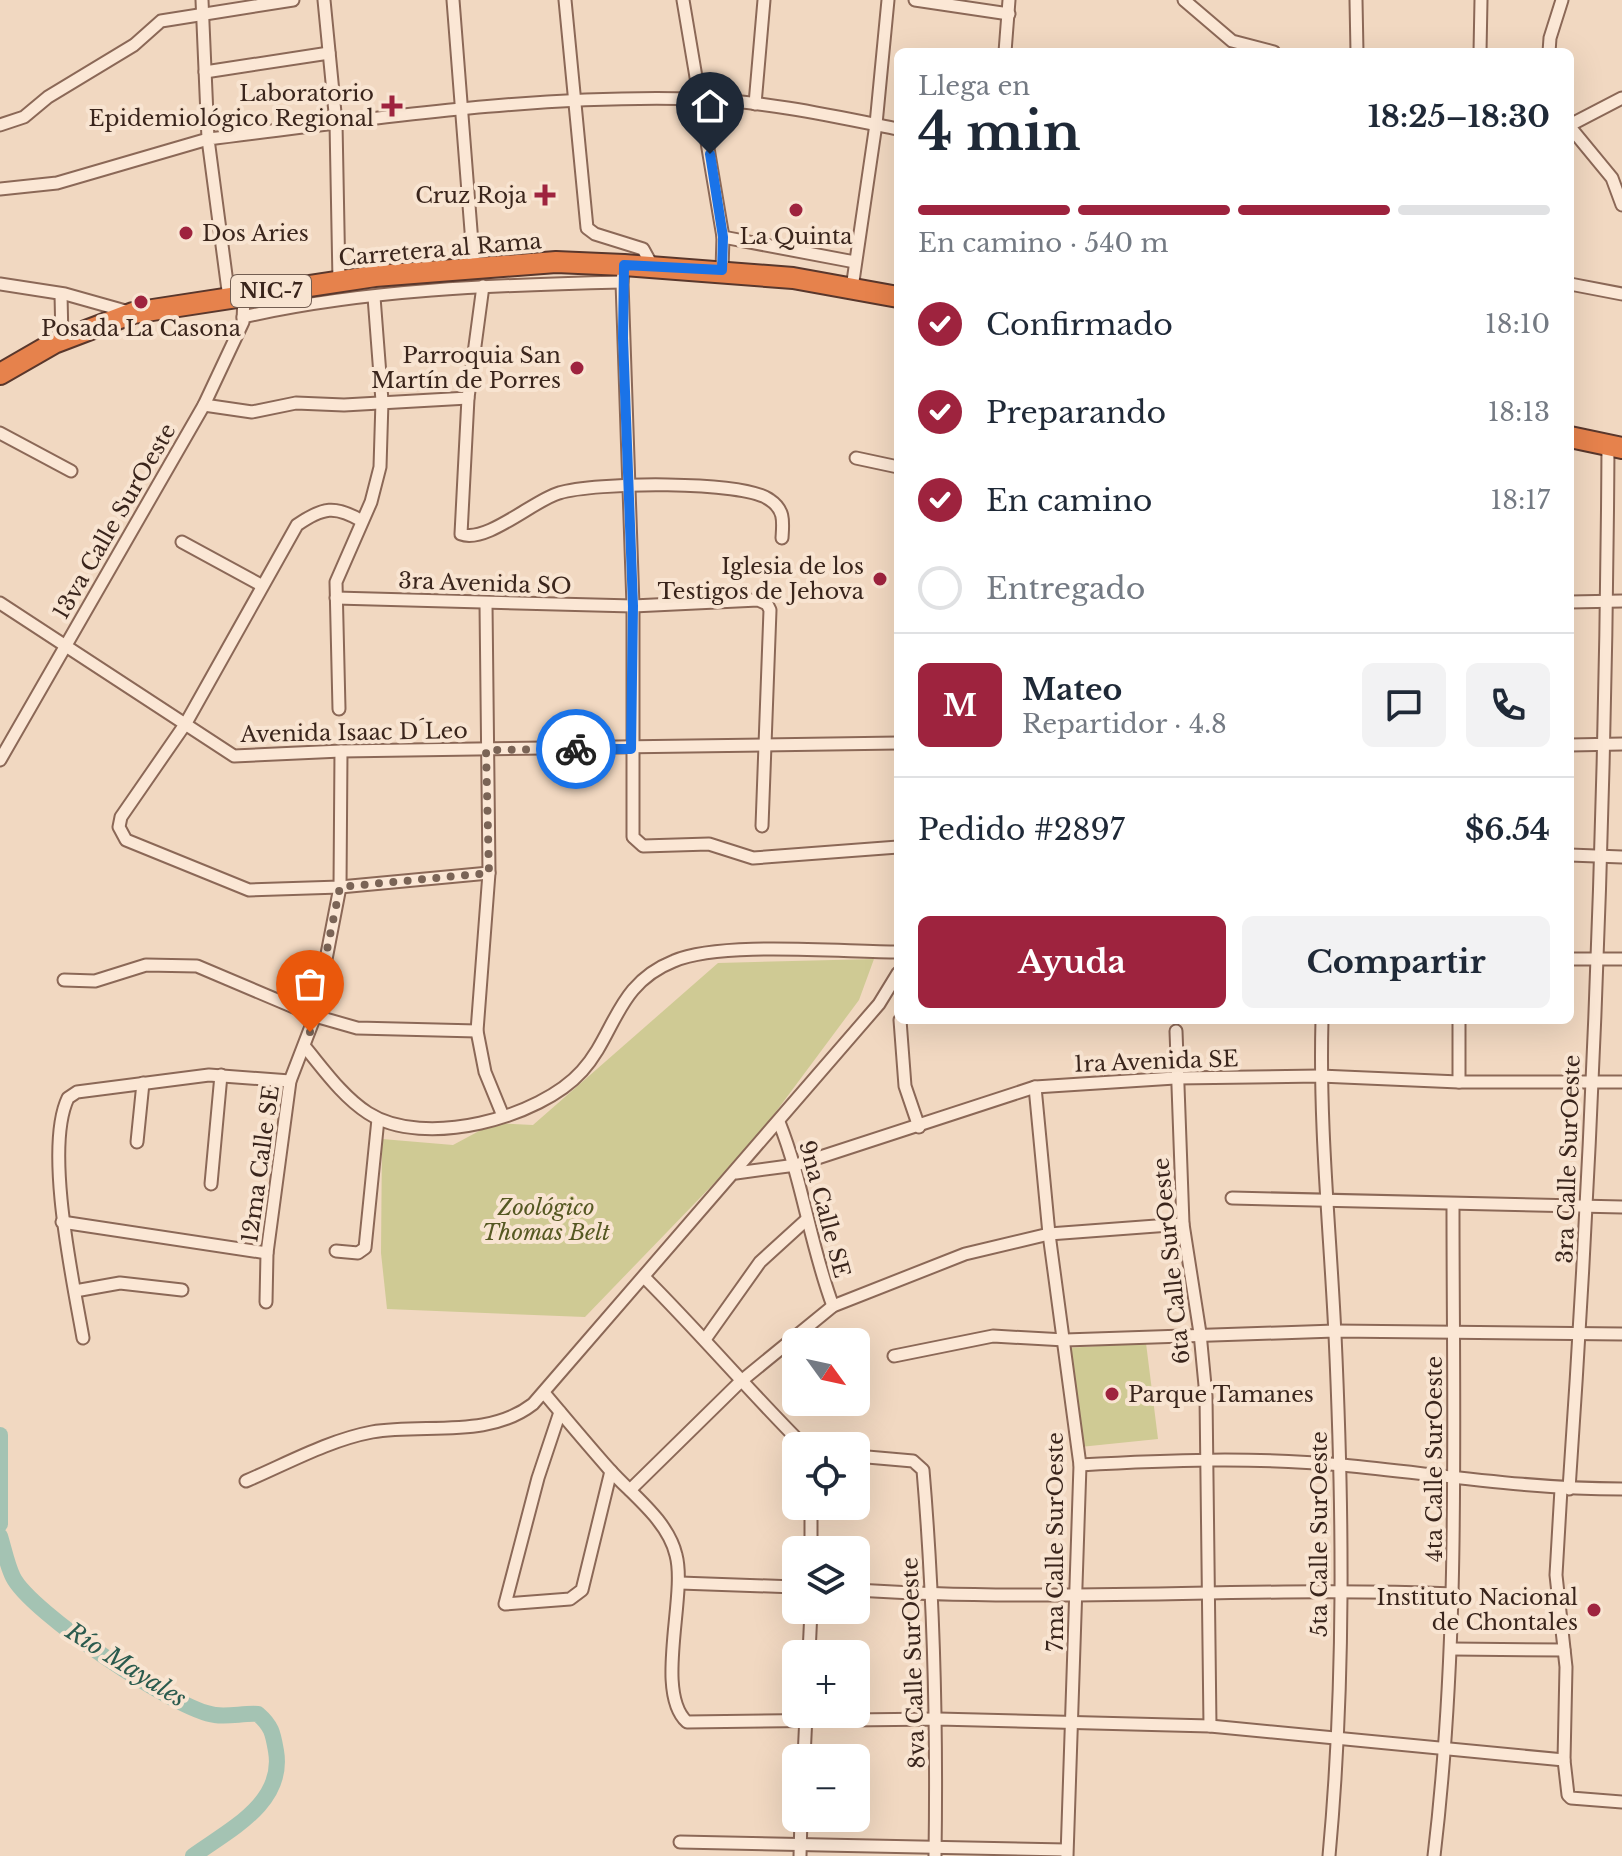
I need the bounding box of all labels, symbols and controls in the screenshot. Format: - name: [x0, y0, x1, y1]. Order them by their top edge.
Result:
- text: Llega en: [918, 70, 1030, 102]
- pin: [676, 72, 744, 154]
- place label: Laboratorio Epidemiológico Regional: [89, 80, 374, 132]
- icon: home: [688, 84, 732, 128]
- marker: Laboratorio Epidemiológico Regional: [381, 95, 403, 117]
- text: 18:25–18:30: [1368, 98, 1550, 135]
- text: 4 min: [918, 100, 1080, 164]
- place label: Cruz Roja: [415, 182, 528, 209]
- marker: Cruz Roja: [534, 184, 556, 206]
- marker: La Quinta: [787, 201, 805, 219]
- place label: Dos Aries: [202, 220, 309, 247]
- place label: La Quinta: [739, 223, 853, 250]
- marker: Dos Aries: [177, 224, 195, 242]
- street label: Carretera al Rama: [337, 227, 544, 272]
- text: En camino · 540 m: [918, 227, 1169, 259]
- road number: NIC-7: [231, 275, 311, 307]
- marker: Posada La Casona: [132, 293, 150, 311]
- icon: check: [918, 302, 962, 346]
- text: Confirmado: [986, 306, 1173, 343]
- text: 18:10: [1485, 308, 1550, 340]
- place label: Posada La Casona: [41, 315, 242, 342]
- place label: Parroquia San Martín de Porres: [371, 342, 561, 394]
- marker: Parroquia San Martín de Porres: [568, 359, 586, 377]
- icon: check: [918, 390, 962, 434]
- text: Preparando: [986, 394, 1166, 431]
- text: 18:13: [1488, 396, 1550, 428]
- street label: 13va Calle SurOeste: [47, 419, 182, 624]
- icon: check: [918, 478, 962, 522]
- text: En camino: [986, 482, 1152, 519]
- text: 18:17: [1491, 484, 1550, 516]
- place label: Iglesia de los Testigos de Jehova: [658, 553, 865, 605]
- street label: 3ra Avenida SO: [398, 567, 572, 600]
- marker: Iglesia de los Testigos de Jehova: [871, 570, 889, 588]
- text: Entregado: [986, 570, 1145, 607]
- button: chat: [1362, 663, 1446, 747]
- button: phone: [1466, 663, 1550, 747]
- text: Mateo: [1022, 671, 1122, 708]
- text: M: [943, 687, 977, 724]
- text: Repartidor · 4.8: [1022, 708, 1227, 740]
- courier: [536, 709, 616, 789]
- street label: Avenida Isaac D´Leo: [239, 716, 468, 748]
- icon: bike: [554, 727, 598, 771]
- text: Pedido #2897: [918, 811, 1125, 848]
- text: $6.54: [1465, 811, 1550, 848]
- button: Ayuda: [918, 916, 1226, 1008]
- button: Compartir: [1242, 916, 1550, 1008]
- pin: [276, 950, 344, 1032]
- icon: bag: [288, 962, 332, 1006]
- street label: 1ra Avenida SE: [1073, 1045, 1239, 1078]
- street label: 3ra Calle SurOeste: [1551, 1054, 1586, 1264]
- street label: 12ma Calle SE: [236, 1084, 285, 1244]
- street label: 9na Calle SE: [793, 1138, 856, 1281]
- street label: 6ta Calle SurOeste: [1147, 1156, 1196, 1366]
- park label: Zoológico Thomas Belt: [482, 1194, 610, 1246]
- north arrow: [782, 1328, 870, 1416]
- map controls: [782, 1328, 870, 1832]
- street label: 4ta Calle SurOeste: [1421, 1356, 1448, 1562]
- place label: Parque Tamanes: [1128, 1381, 1314, 1408]
- marker: Parque Tamanes: [1103, 1385, 1121, 1403]
- street label: 5ta Calle SurOeste: [1306, 1431, 1333, 1637]
- button: locate: [782, 1432, 870, 1520]
- street label: 7ma Calle SurOeste: [1042, 1432, 1069, 1652]
- button: layers: [782, 1536, 870, 1624]
- street label: 8va Calle SurOeste: [896, 1557, 931, 1769]
- place label: Instituto Nacional de Chontales: [1376, 1584, 1578, 1636]
- marker: Instituto Nacional de Chontales: [1585, 1601, 1603, 1619]
- water label: Río Mayales: [60, 1616, 192, 1713]
- button: +: [782, 1640, 870, 1728]
- button: −: [782, 1744, 870, 1832]

